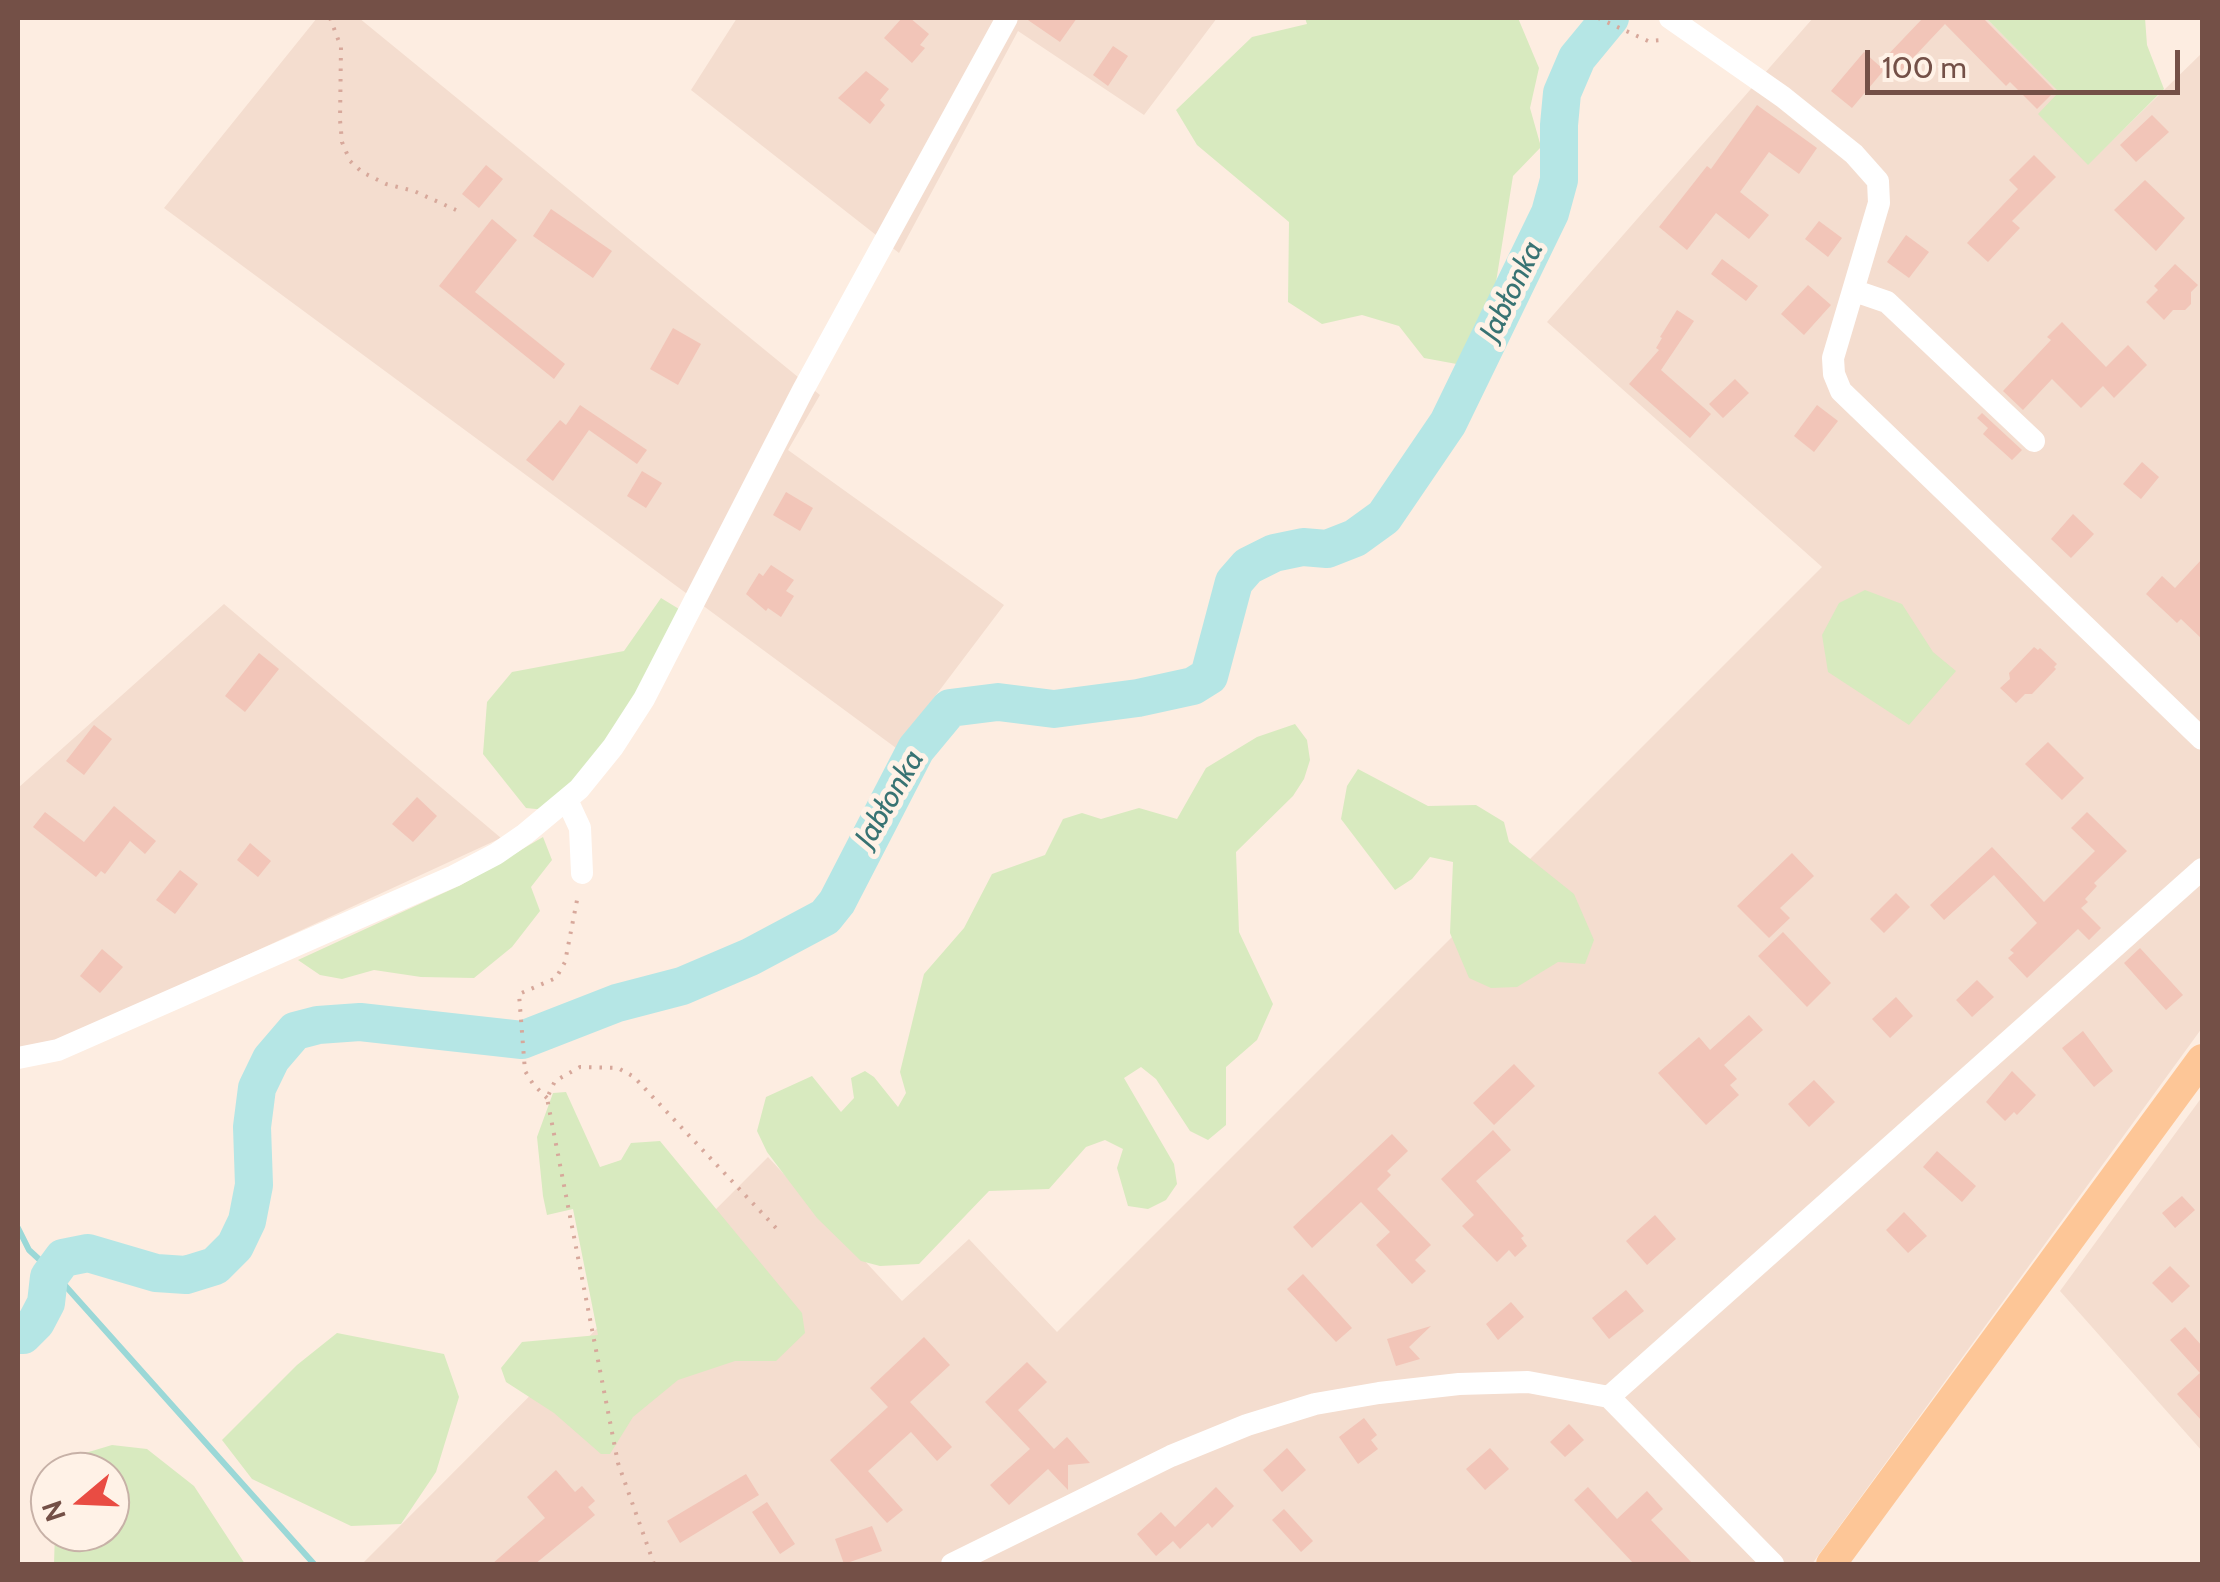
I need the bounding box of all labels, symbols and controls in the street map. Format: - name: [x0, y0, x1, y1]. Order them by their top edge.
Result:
- scale bar: [1870, 30, 2185, 92]
- text: 100 m: [1882, 49, 1967, 86]
- water label: Jabłonka: [1472, 235, 1552, 347]
- water label: Jabłonka: [848, 744, 932, 854]
- north arrow: [30, 1452, 130, 1552]
- text: N: [34, 1496, 73, 1526]

